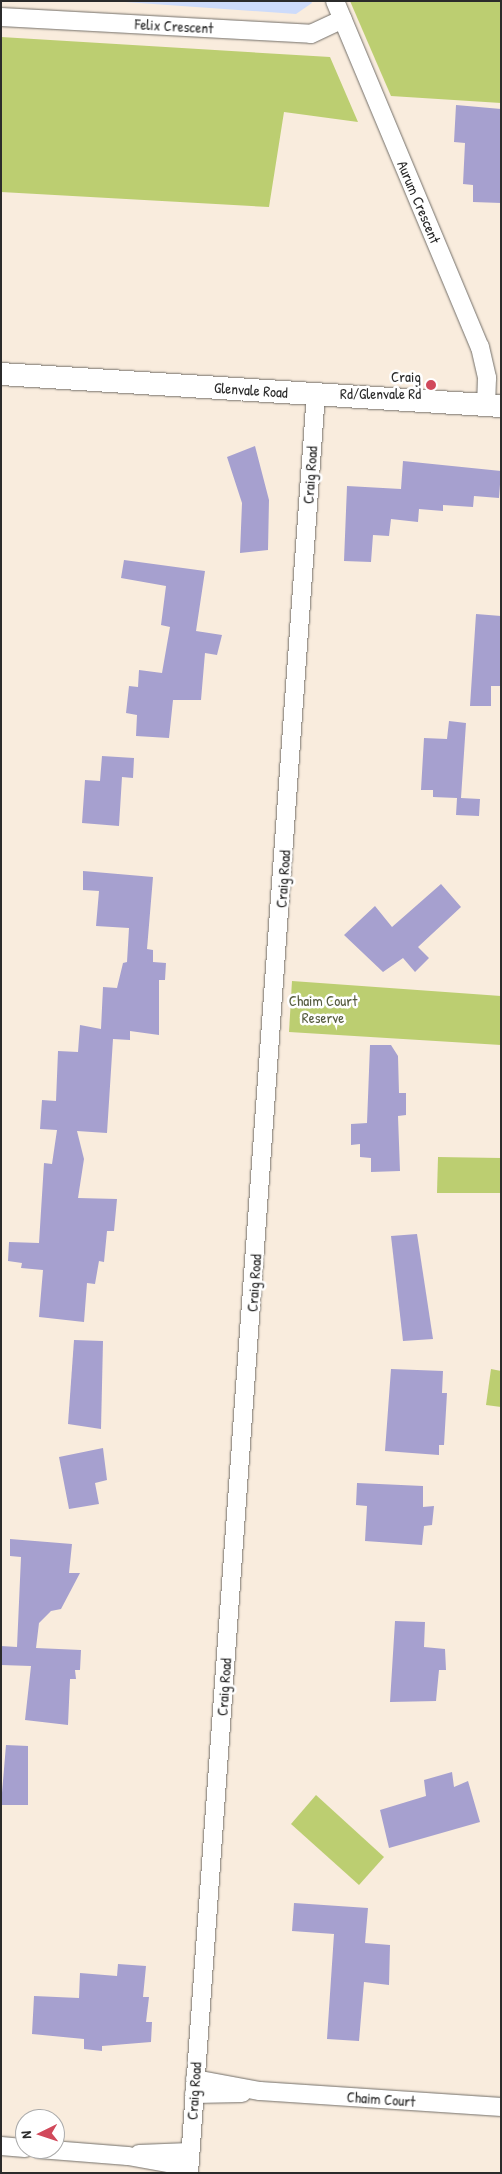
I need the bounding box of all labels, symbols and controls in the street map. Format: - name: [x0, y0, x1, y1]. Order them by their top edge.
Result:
- street label: Felix Crescent: [134, 15, 214, 37]
- street label: Aurum Crescent: [393, 158, 445, 246]
- place label: Craig Rd/Glenvale Rd: [340, 367, 421, 402]
- street label: Glenvale Road: [214, 378, 288, 402]
- marker: Craig Rd/Glenvale Rd: [425, 379, 437, 391]
- street label: Craig Road: [299, 445, 321, 505]
- street label: Craig Road: [272, 849, 294, 909]
- park label: Chaim Court Reserve: [289, 991, 357, 1026]
- street label: Craig Road: [243, 1253, 265, 1313]
- street label: Craig Road: [213, 1657, 235, 1717]
- street label: Craig Road: [183, 2061, 205, 2121]
- street label: Chaim Court: [346, 2088, 416, 2110]
- north arrow: [15, 2109, 65, 2159]
- text: N: [16, 2131, 35, 2139]

